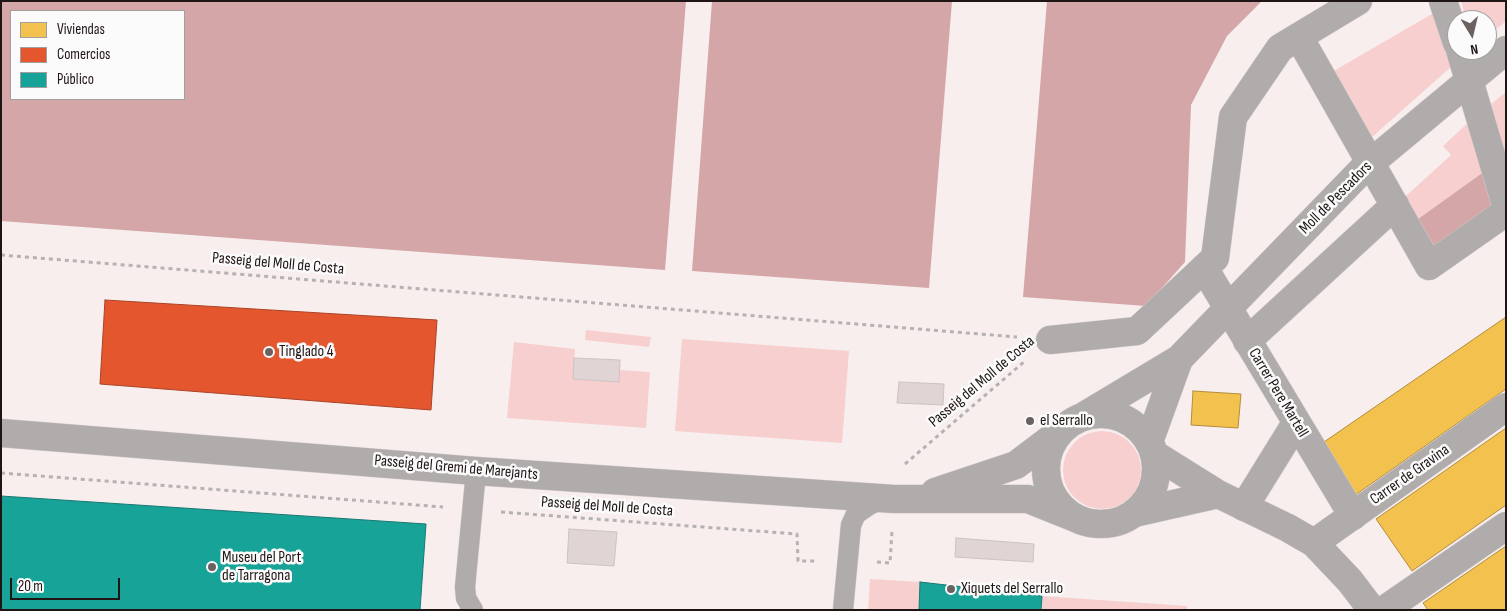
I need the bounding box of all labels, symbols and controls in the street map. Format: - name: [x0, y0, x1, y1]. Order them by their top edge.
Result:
- legend: [10, 10, 185, 100]
- north arrow: [1447, 10, 1497, 60]
- text: Viviendas: [57, 20, 105, 39]
- text: N: [1469, 40, 1479, 58]
- text: Comercios: [57, 45, 111, 64]
- text: Público: [57, 70, 94, 89]
- street label: Moll de Pescadors: [1296, 158, 1376, 238]
- street label: Passeig del Moll de Costa: [211, 249, 345, 279]
- street label: Passeig del Moll de Costa: [925, 332, 1039, 432]
- place label: Tinglado 4: [279, 342, 333, 362]
- street label: Carrer Pere Martell: [1244, 345, 1312, 441]
- marker: Tinglado 4: [263, 346, 275, 358]
- place label: el Serrallo: [1040, 411, 1093, 431]
- marker: el Serrallo: [1024, 415, 1036, 427]
- street label: Carrer de Gravina: [1367, 441, 1453, 509]
- street label: Passeig del Gremi de Marejants: [373, 451, 539, 485]
- street label: Passeig del Moll de Costa: [540, 493, 674, 521]
- place label: Museu del Port de Tarragona: [222, 548, 301, 586]
- marker: Museu del Port de Tarragona: [206, 561, 218, 573]
- scale bar: [12, 568, 122, 600]
- text: 20 m: [18, 577, 43, 596]
- place label: Xiquets del Serrallo: [961, 579, 1063, 599]
- marker: Xiquets del Serrallo: [945, 583, 957, 595]

